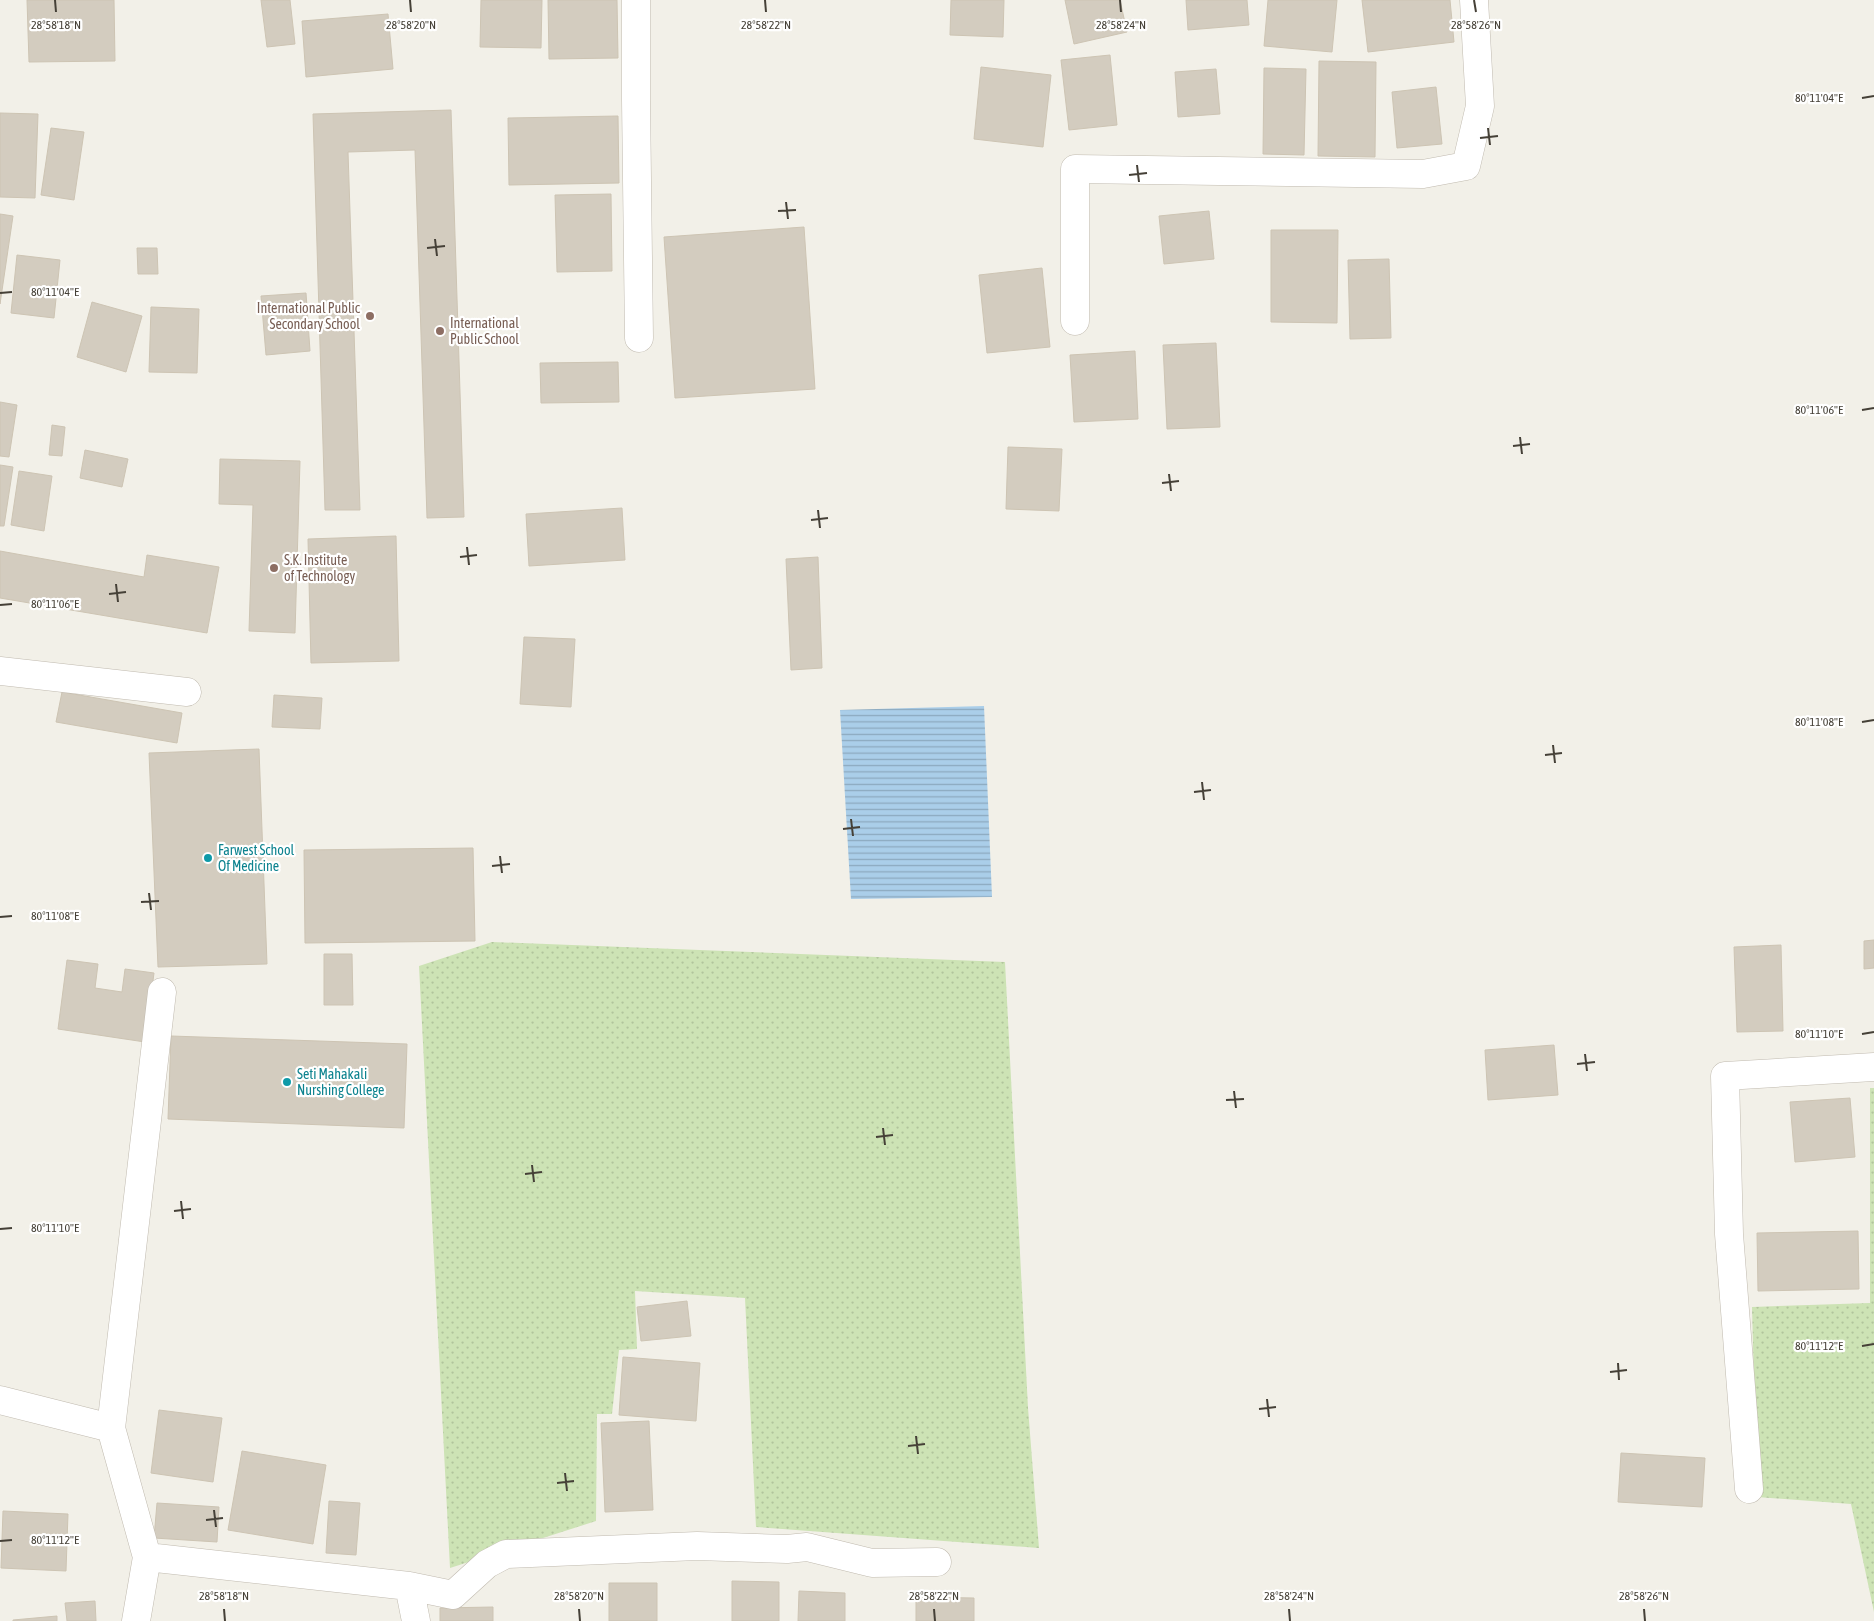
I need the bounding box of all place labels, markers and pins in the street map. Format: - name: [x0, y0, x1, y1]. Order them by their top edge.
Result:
- place label: International Public Secondary School: [257, 300, 361, 332]
- marker: International Public Secondary School: [364, 310, 376, 322]
- place label: International Public School: [450, 315, 519, 347]
- marker: International Public School: [434, 325, 446, 337]
- place label: S.K. Institute of Technology: [284, 552, 355, 584]
- marker: S.K. Institute of Technology: [268, 562, 280, 574]
- place label: Farwest School Of Medicine: [218, 842, 294, 874]
- marker: Farwest School Of Medicine: [202, 852, 214, 864]
- place label: Seti Mahakali Nurshing College: [297, 1066, 384, 1098]
- marker: Seti Mahakali Nurshing College: [281, 1076, 293, 1088]

